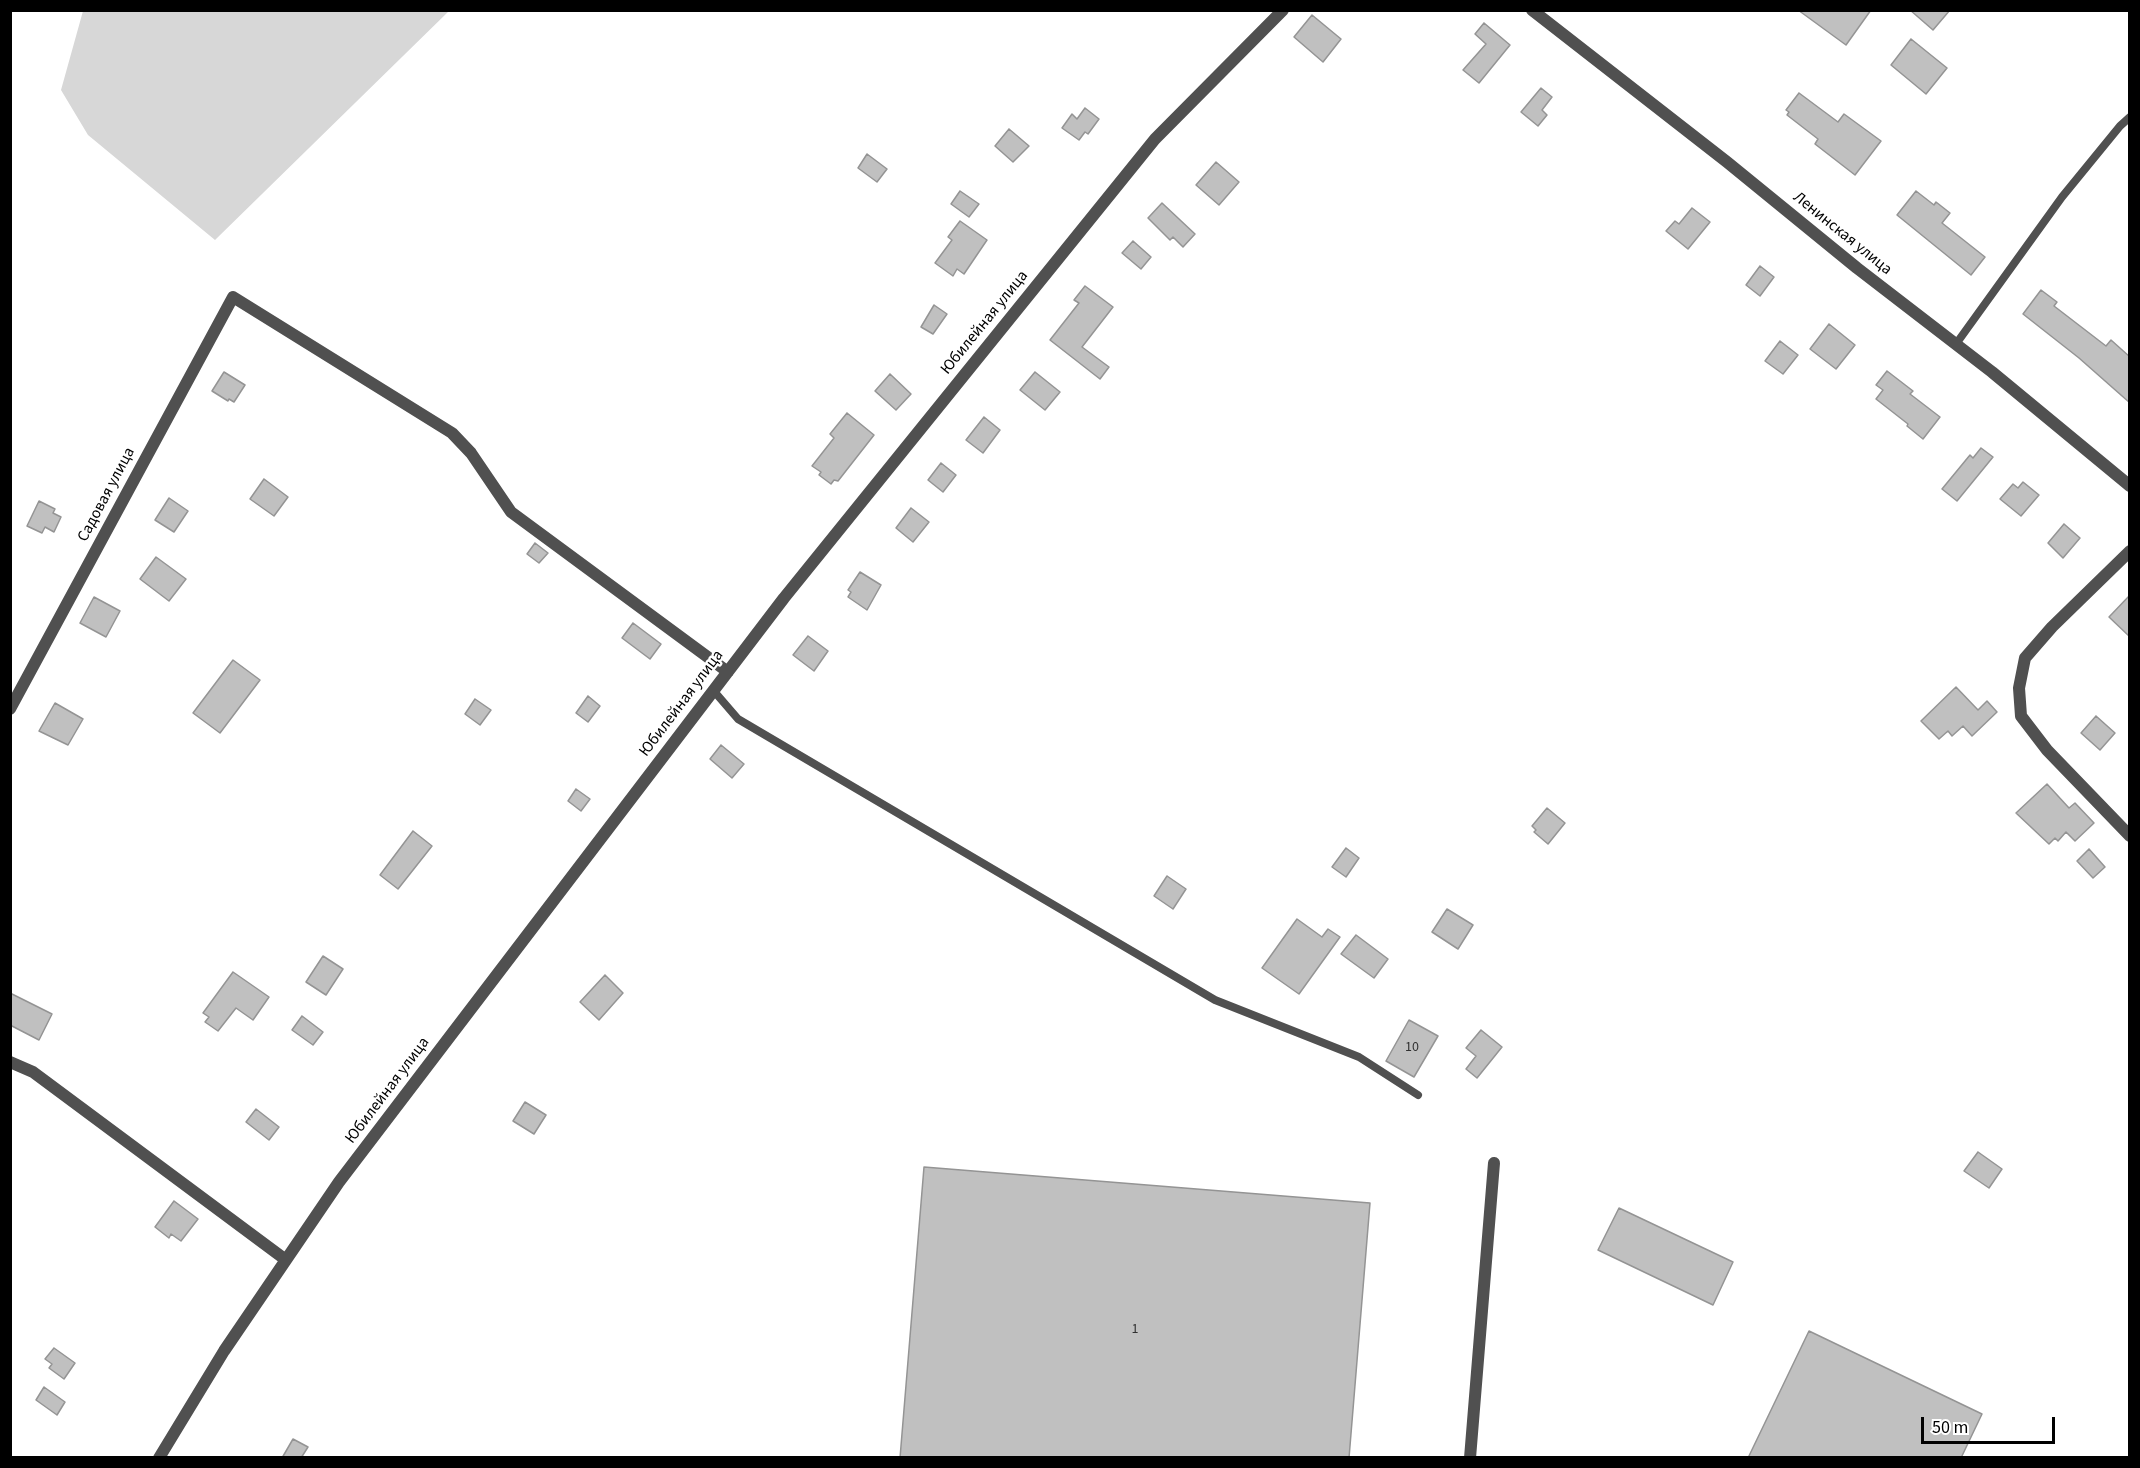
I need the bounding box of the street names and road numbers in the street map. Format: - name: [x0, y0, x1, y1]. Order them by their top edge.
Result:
- street label: Ленинская улица: [1789, 188, 1895, 280]
- street label: Юбилейная улица: [937, 267, 1033, 379]
- street label: Садовая улица: [74, 445, 140, 545]
- street label: Юбилейная улица: [636, 647, 728, 761]
- street label: Юбилейная улица: [342, 1034, 434, 1148]

